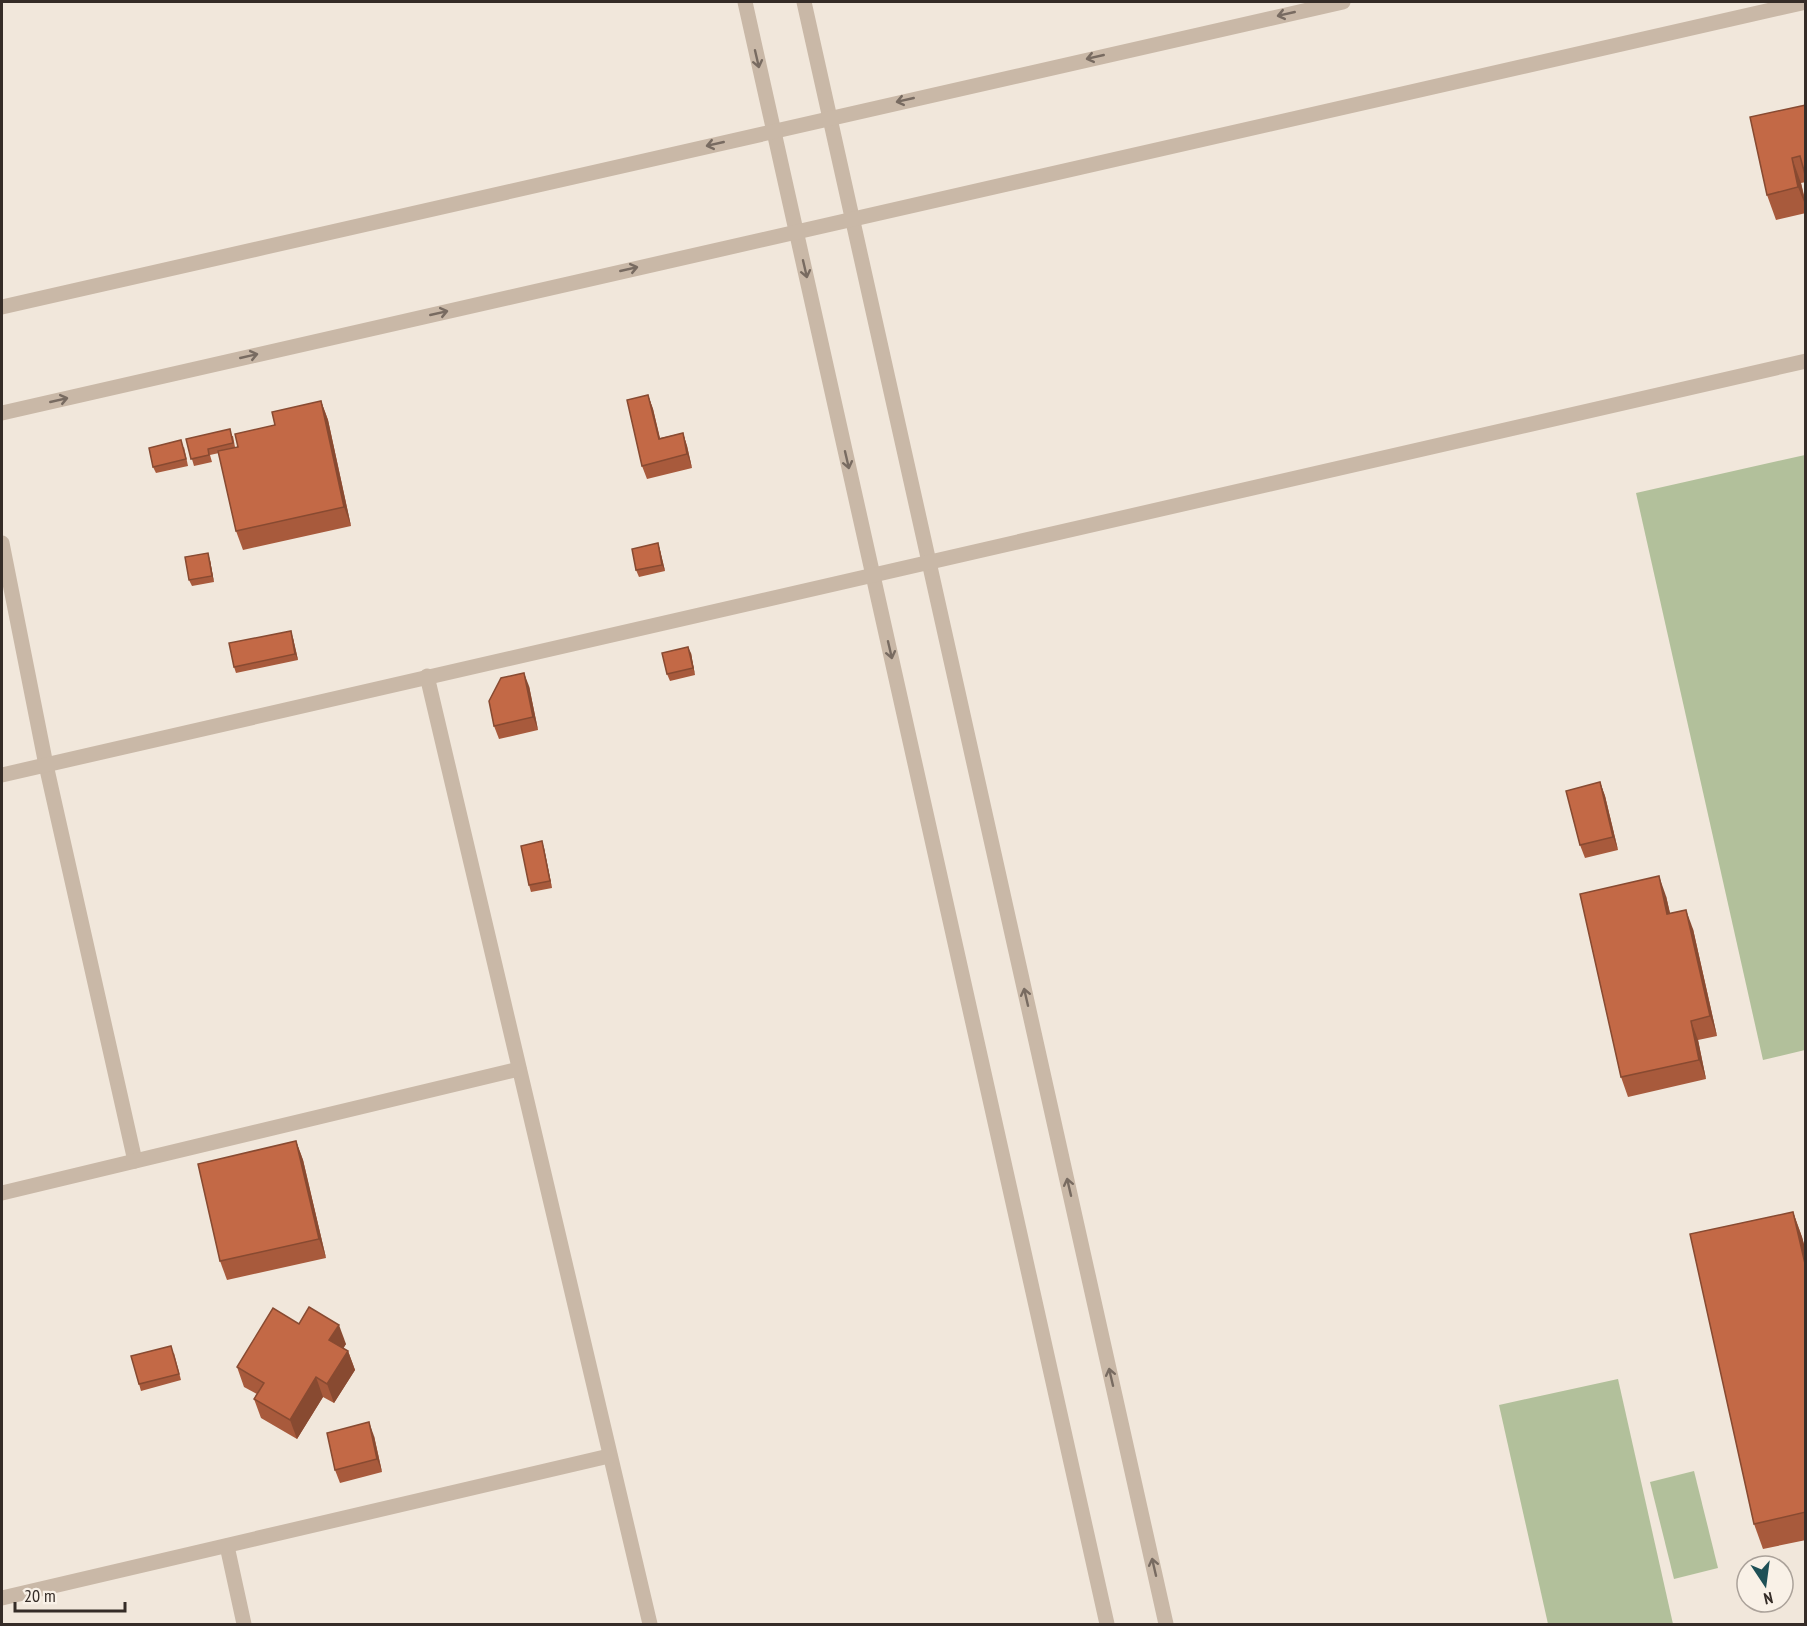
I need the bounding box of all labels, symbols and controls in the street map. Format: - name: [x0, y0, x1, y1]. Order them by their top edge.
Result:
- one-way arrow: [1276, 9, 1295, 21]
- one-way arrow: [752, 49, 764, 68]
- one-way arrow: [1086, 52, 1105, 64]
- one-way arrow: [896, 95, 915, 107]
- one-way arrow: [706, 139, 725, 151]
- one-way arrow: [799, 260, 811, 279]
- one-way arrow: [619, 263, 638, 275]
- one-way arrow: [429, 306, 448, 318]
- one-way arrow: [239, 350, 258, 362]
- one-way arrow: [48, 394, 68, 405]
- one-way arrow: [842, 449, 853, 469]
- one-way arrow: [884, 640, 896, 659]
- one-way arrow: [1020, 987, 1031, 1007]
- one-way arrow: [1062, 1178, 1074, 1197]
- one-way arrow: [1105, 1368, 1116, 1387]
- north arrow: [1735, 1554, 1795, 1614]
- one-way arrow: [1147, 1558, 1159, 1577]
- scale bar: [15, 1575, 124, 1613]
- text: 20 m: [24, 1584, 56, 1607]
- text: N: [1762, 1588, 1775, 1609]

